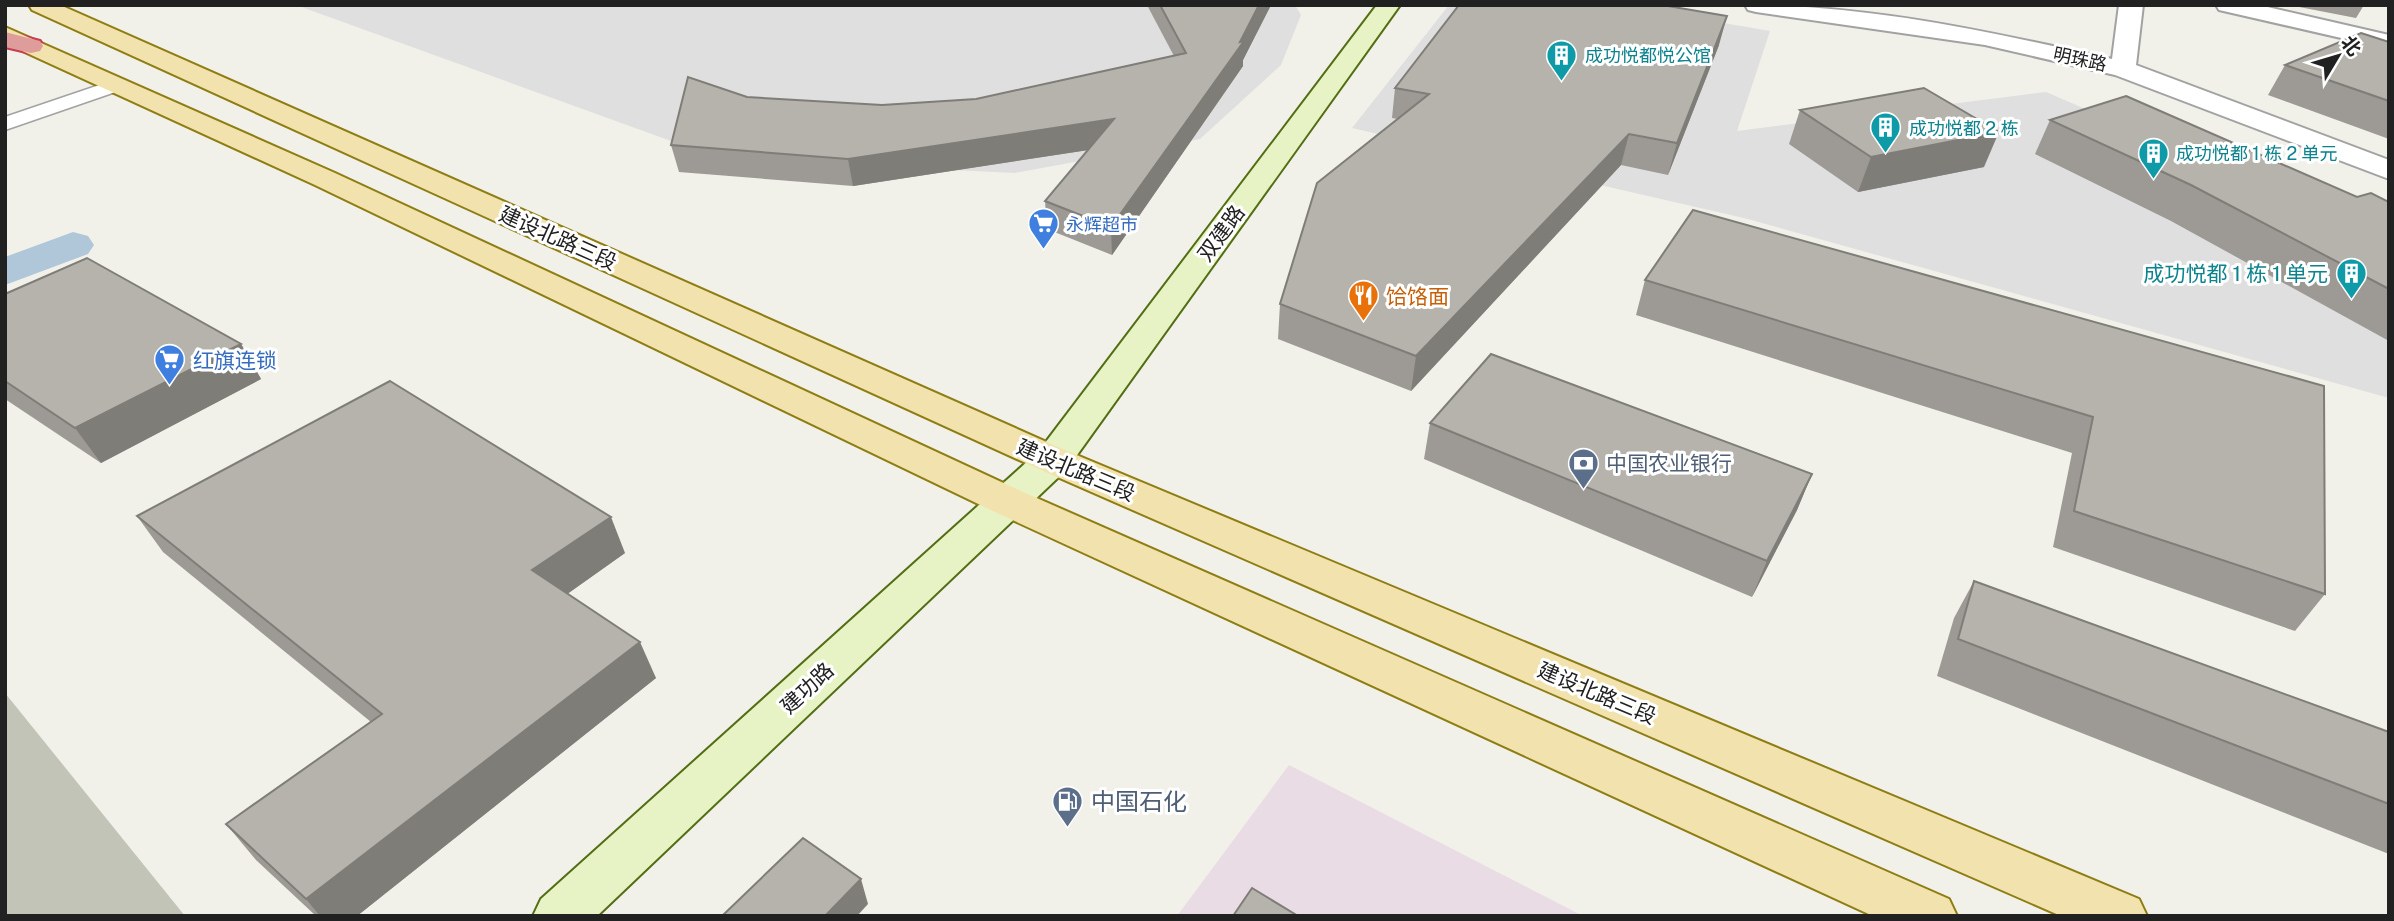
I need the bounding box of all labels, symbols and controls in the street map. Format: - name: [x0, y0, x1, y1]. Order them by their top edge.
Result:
- north arrow: [2303, 21, 2373, 91]
- text: 北: [2337, 31, 2366, 60]
- building icon: 成功悦都悦公馆: [1545, 38, 1579, 82]
- street label: 明珠路: [2051, 43, 2109, 75]
- place label: 成功悦都悦公馆: [1585, 45, 1711, 66]
- building icon: 成功悦都 2 栋: [1869, 111, 1903, 155]
- place label: 成功悦都 2 栋: [1909, 118, 2018, 139]
- building icon: 成功悦都 1 栋 2 单元: [2136, 136, 2170, 180]
- place label: 成功悦都 1 栋 2 单元: [2176, 143, 2338, 164]
- street label: 双建路: [1192, 200, 1250, 266]
- street label: 建设北路三段: [495, 201, 621, 275]
- supermarket icon: 永辉超市: [1026, 207, 1060, 251]
- place label: 永辉超市: [1066, 214, 1138, 235]
- building icon: 成功悦都 1 栋 1 单元: [2334, 256, 2368, 300]
- place label: 成功悦都 1 栋 1 单元: [2143, 261, 2328, 286]
- restaurant icon: 饸饹面: [1346, 279, 1380, 323]
- place label: 饸饹面: [1386, 284, 1449, 309]
- supermarket icon: 红旗连锁: [153, 343, 187, 387]
- place label: 红旗连锁: [193, 348, 277, 373]
- street label: 建设北路三段: [1013, 434, 1139, 506]
- bank icon: 中国农业银行: [1566, 446, 1600, 490]
- place label: 中国农业银行: [1606, 451, 1732, 476]
- street label: 建功路: [775, 657, 839, 719]
- street label: 建设北路三段: [1534, 657, 1660, 729]
- fuel station icon: 中国石化: [1051, 784, 1085, 828]
- place label: 中国石化: [1091, 787, 1187, 815]

